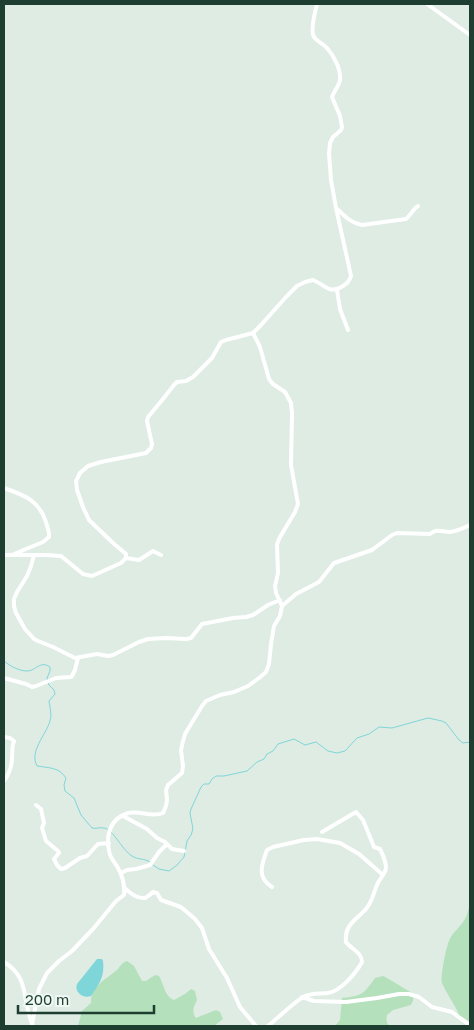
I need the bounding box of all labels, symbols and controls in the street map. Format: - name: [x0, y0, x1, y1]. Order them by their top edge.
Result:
- scale bar: [18, 982, 154, 1014]
- text: 200 m: [25, 990, 69, 1008]

